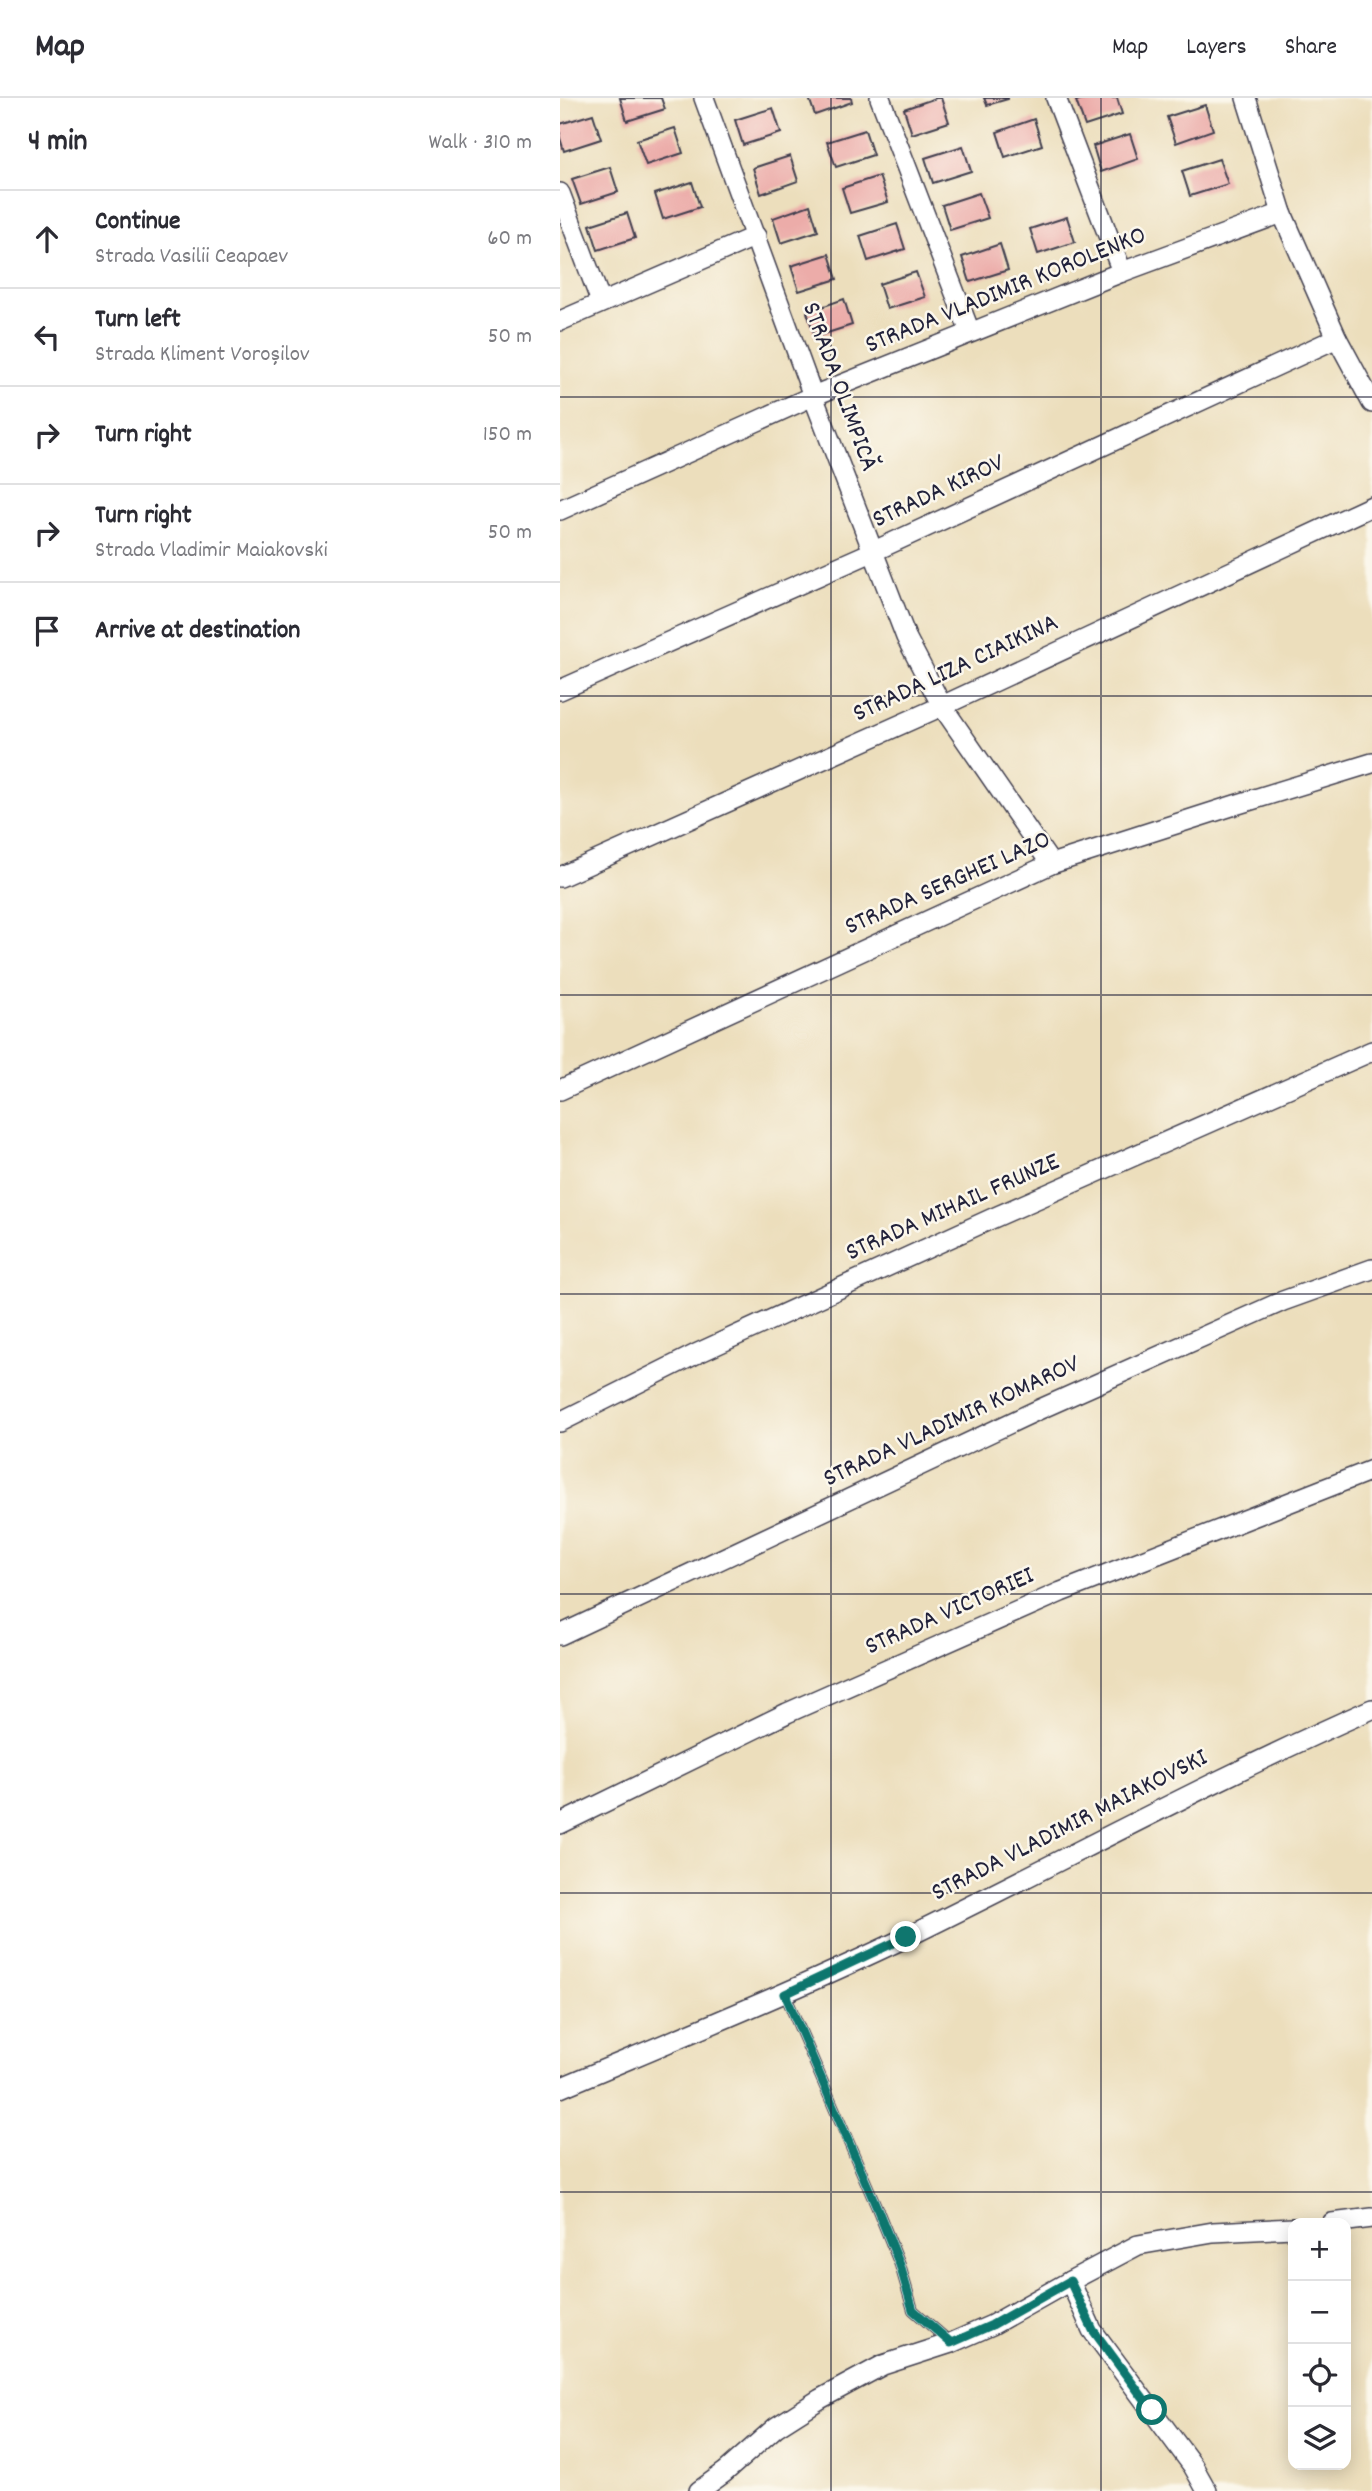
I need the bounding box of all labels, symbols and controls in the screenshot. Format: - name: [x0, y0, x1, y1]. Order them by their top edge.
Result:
- text: Map: [35, 25, 85, 72]
- text: Map: [1112, 31, 1148, 65]
- text: Layers: [1186, 31, 1247, 65]
- text: Share: [1285, 31, 1337, 65]
- text: 4 min: [28, 122, 87, 165]
- text: Walk · 310 m: [428, 127, 532, 160]
- text: Continue: [95, 204, 180, 241]
- street label: STRADA VLADIMIR KOROLENKO: [860, 218, 1152, 364]
- icon: ahead: [28, 220, 66, 258]
- text: 60 m: [487, 223, 532, 256]
- text: Strada Vasilii Ceapaev: [95, 241, 288, 274]
- street label: STRADA OLIMPICĂ: [791, 297, 887, 477]
- text: Turn left: [95, 302, 181, 339]
- icon: left: [28, 318, 66, 356]
- text: 50 m: [488, 321, 532, 354]
- text: Strada Kliment Voroșilov: [95, 339, 310, 372]
- icon: right: [28, 416, 66, 454]
- text: Turn right: [95, 417, 192, 454]
- text: 150 m: [483, 419, 532, 452]
- street label: STRADA KIROV: [867, 445, 1012, 539]
- text: Turn right: [95, 498, 192, 535]
- icon: right: [28, 514, 66, 552]
- text: 50 m: [488, 517, 532, 550]
- text: Strada Vladimir Maiakovski: [95, 535, 328, 568]
- street label: STRADA LIZA CIAIKINA: [847, 605, 1065, 733]
- icon: arrive: [28, 612, 66, 650]
- text: Arrive at destination: [95, 613, 300, 650]
- street label: STRADA SERGHEI LAZO: [839, 822, 1057, 946]
- street label: STRADA MIHAIL FRUNZE: [840, 1144, 1066, 1272]
- street label: STRADA VLADIMIR KOMAROV: [818, 1346, 1087, 1498]
- street label: STRADA VICTORIEI: [860, 1558, 1040, 1666]
- street label: STRADA VLADIMIR MAIAKOVSKI: [925, 1740, 1215, 1912]
- route end: [890, 1921, 921, 1952]
- map controls: [1288, 2218, 1351, 2470]
- button: +: [1288, 2218, 1351, 2281]
- button: −: [1288, 2281, 1351, 2344]
- button: locate: [1288, 2344, 1351, 2407]
- route start: [1136, 2394, 1167, 2425]
- button: layers: [1288, 2407, 1351, 2470]

